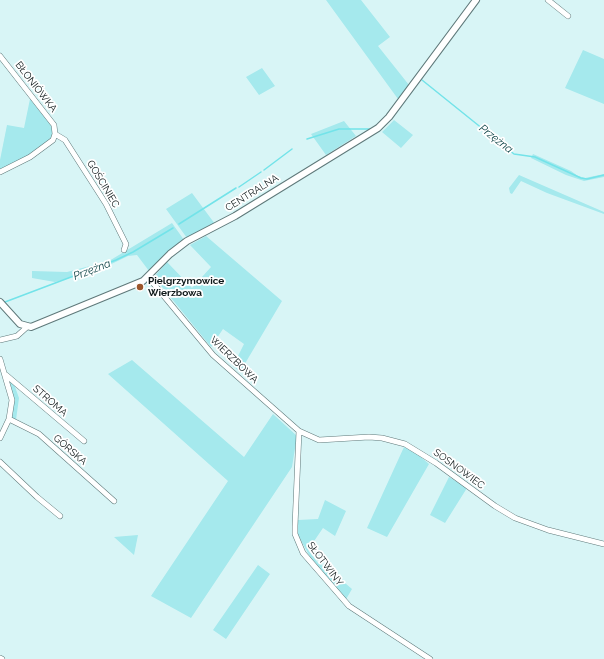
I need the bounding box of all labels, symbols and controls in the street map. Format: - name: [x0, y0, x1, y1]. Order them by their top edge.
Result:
- street label: BŁONIÓWKA: [13, 59, 59, 115]
- water label: Przężna: [477, 122, 515, 156]
- street label: GOŚCINIEC: [84, 158, 122, 210]
- street label: CENTRALNA: [223, 172, 281, 214]
- water label: Przężna: [71, 257, 113, 283]
- place label: Pielgrzymowice Wierzbowa: [148, 275, 224, 298]
- marker: Pielgrzymowice Wierzbowa: [135, 282, 145, 292]
- street label: WIERZBOWA: [207, 334, 261, 386]
- street label: STROMA: [30, 383, 70, 419]
- street label: GÓRSKA: [51, 432, 89, 468]
- street label: SOSNOWIEC: [431, 446, 487, 492]
- street label: SŁOTWINY: [304, 540, 346, 588]

